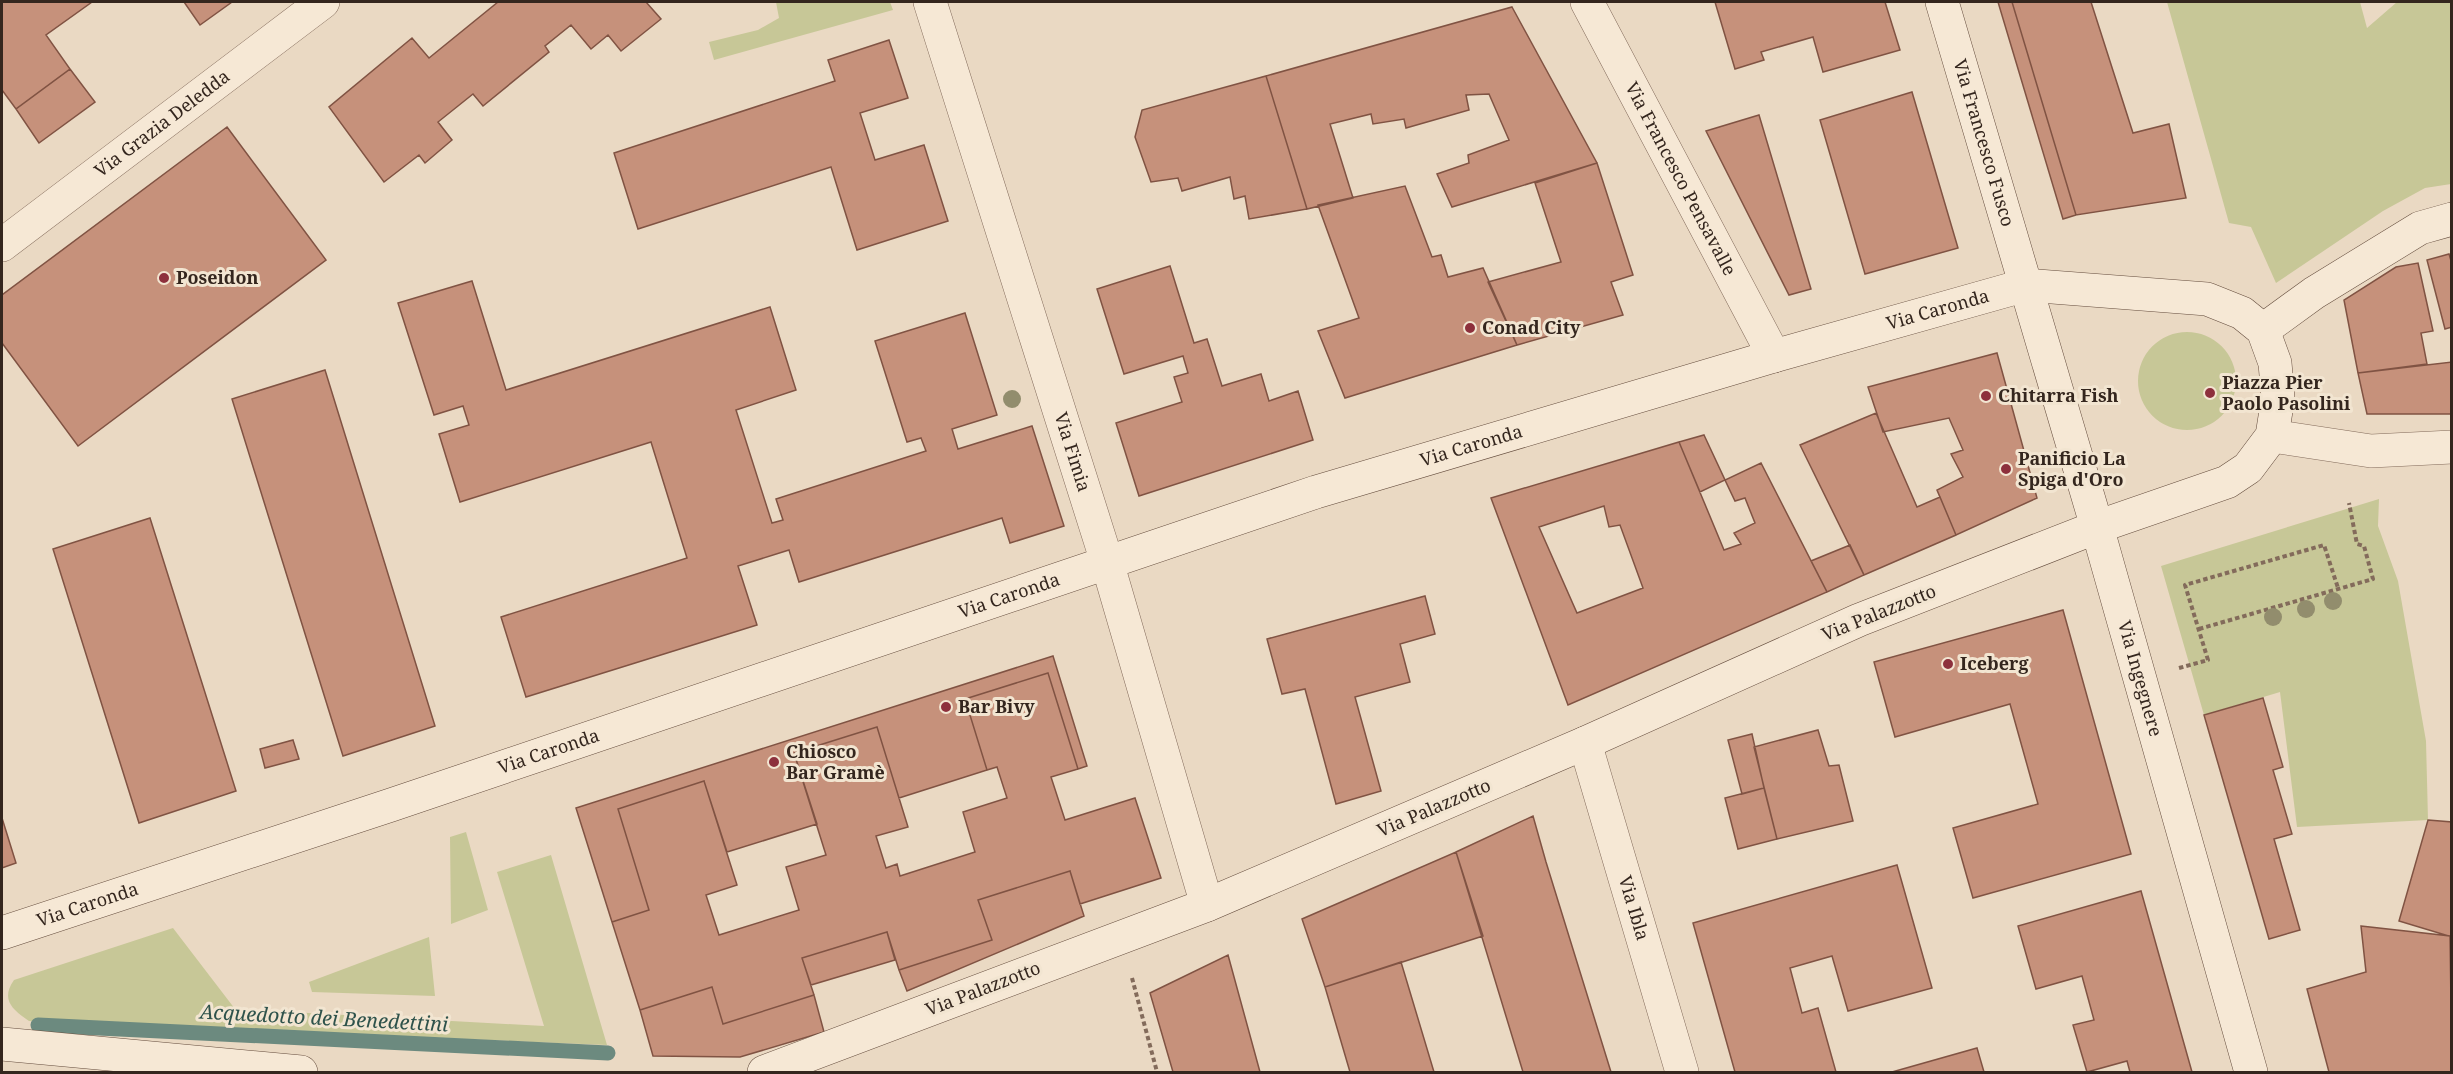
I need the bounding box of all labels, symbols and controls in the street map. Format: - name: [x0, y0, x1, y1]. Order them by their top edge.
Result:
- street label: Via Francesco Fusco: [1949, 56, 2021, 229]
- street label: Via Grazia Deledda: [89, 64, 234, 182]
- street label: Via Francesco Pensavalle: [1620, 77, 1742, 279]
- place label: Poseidon: [176, 265, 259, 289]
- marker: Poseidon: [157, 271, 171, 285]
- street label: Via Caronda: [1883, 283, 1992, 335]
- place label: Conad City: [1482, 315, 1581, 339]
- marker: Conad City: [1463, 321, 1477, 335]
- place label: Piazza Pier Paolo Pasolini: [2222, 370, 2351, 415]
- place label: Chitarra Fish: [1998, 383, 2119, 407]
- marker: Piazza Pier Paolo Pasolini: [2203, 386, 2217, 400]
- marker: Chitarra Fish: [1979, 389, 1993, 403]
- street label: Via Fimia: [1049, 409, 1097, 494]
- street label: Via Caronda: [1417, 418, 1525, 471]
- place label: Panificio La Spiga d'Oro: [2018, 446, 2126, 491]
- marker: Panificio La Spiga d'Oro: [1999, 462, 2013, 476]
- street label: Via Caronda: [955, 567, 1063, 623]
- street label: Via Palazzotto: [1818, 578, 1939, 646]
- street label: Via Ingegnere: [2113, 618, 2169, 739]
- place label: Iceberg: [1960, 651, 2029, 675]
- marker: Iceberg: [1941, 657, 1955, 671]
- place label: Bar Bivy: [958, 694, 1035, 718]
- marker: Bar Bivy: [939, 700, 953, 714]
- street label: Via Caronda: [494, 722, 602, 779]
- place label: Chiosco Bar Gramè: [786, 739, 885, 784]
- marker: Chiosco Bar Gramè: [767, 755, 781, 769]
- street label: Via Palazzotto: [1373, 772, 1494, 842]
- street label: Via Ibla: [1614, 873, 1655, 943]
- street label: Via Caronda: [33, 876, 141, 932]
- street label: Via Palazzotto: [922, 955, 1044, 1021]
- water label: Acquedotto dei Benedettini: [197, 997, 449, 1037]

